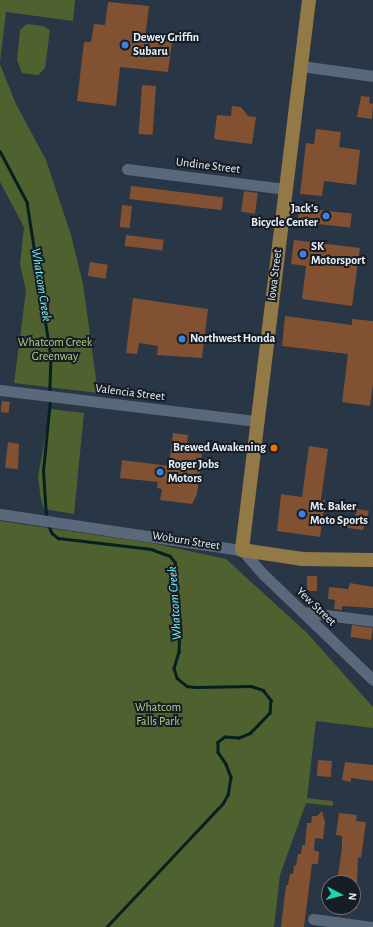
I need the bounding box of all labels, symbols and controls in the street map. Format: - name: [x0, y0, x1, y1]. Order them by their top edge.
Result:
- place label: Dewey Griffin Subaru: [133, 31, 199, 59]
- marker: Dewey Griffin Subaru: [120, 40, 130, 50]
- street label: Undine Street: [175, 155, 241, 177]
- place label: Jack's Bicycle Center: [251, 202, 318, 230]
- marker: Jack's Bicycle Center: [321, 211, 331, 221]
- place label: SK Motorsport: [311, 240, 365, 268]
- water label: Whatcom Creek: [27, 247, 53, 323]
- street label: Iowa Street: [265, 248, 285, 302]
- marker: SK Motorsport: [298, 249, 308, 259]
- place label: Northwest Honda: [190, 332, 275, 346]
- marker: Northwest Honda: [177, 334, 187, 344]
- park label: Whatcom Creek Greenway: [18, 336, 92, 364]
- street label: Valencia Street: [95, 382, 165, 404]
- place label: Brewed Awakening: [173, 441, 266, 455]
- marker: Brewed Awakening: [269, 443, 279, 453]
- place label: Roger Jobs Motors: [168, 458, 219, 486]
- marker: Roger Jobs Motors: [155, 467, 165, 477]
- place label: Mt. Baker Moto Sports: [310, 500, 368, 528]
- marker: Mt. Baker Moto Sports: [297, 509, 307, 519]
- street label: Woburn Street: [151, 529, 221, 553]
- water label: Whatcom Creek: [166, 566, 186, 640]
- street label: Yew Street: [293, 585, 339, 629]
- park label: Whatcom Falls Park: [135, 701, 181, 729]
- north arrow: [321, 875, 361, 915]
- text: N: [346, 892, 358, 901]

